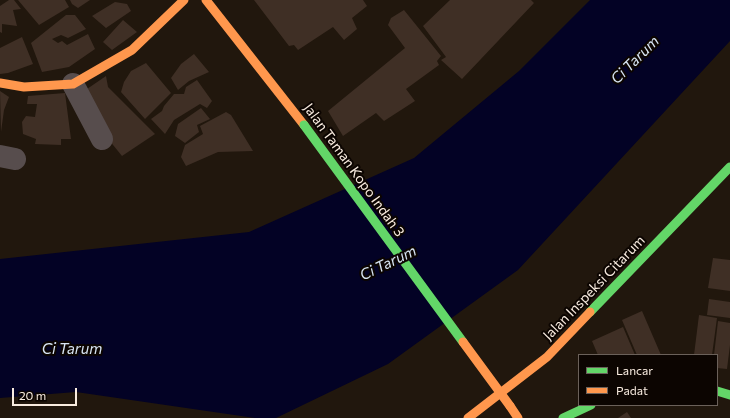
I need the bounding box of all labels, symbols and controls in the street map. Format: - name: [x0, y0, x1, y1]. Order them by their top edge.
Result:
- water label: Ci Tarum: [607, 32, 663, 88]
- street label: Jalan Taman Kopo Indah 3: [300, 100, 408, 240]
- street label: Jalan Inspeksi Citarum: [540, 232, 648, 344]
- water label: Ci Tarum: [357, 242, 419, 284]
- water label: Ci Tarum: [42, 340, 102, 358]
- legend: [578, 354, 718, 406]
- text: Lancar: [616, 363, 653, 377]
- scale bar: [14, 380, 79, 406]
- text: Padat: [616, 383, 648, 397]
- text: 20 m: [19, 388, 46, 402]

